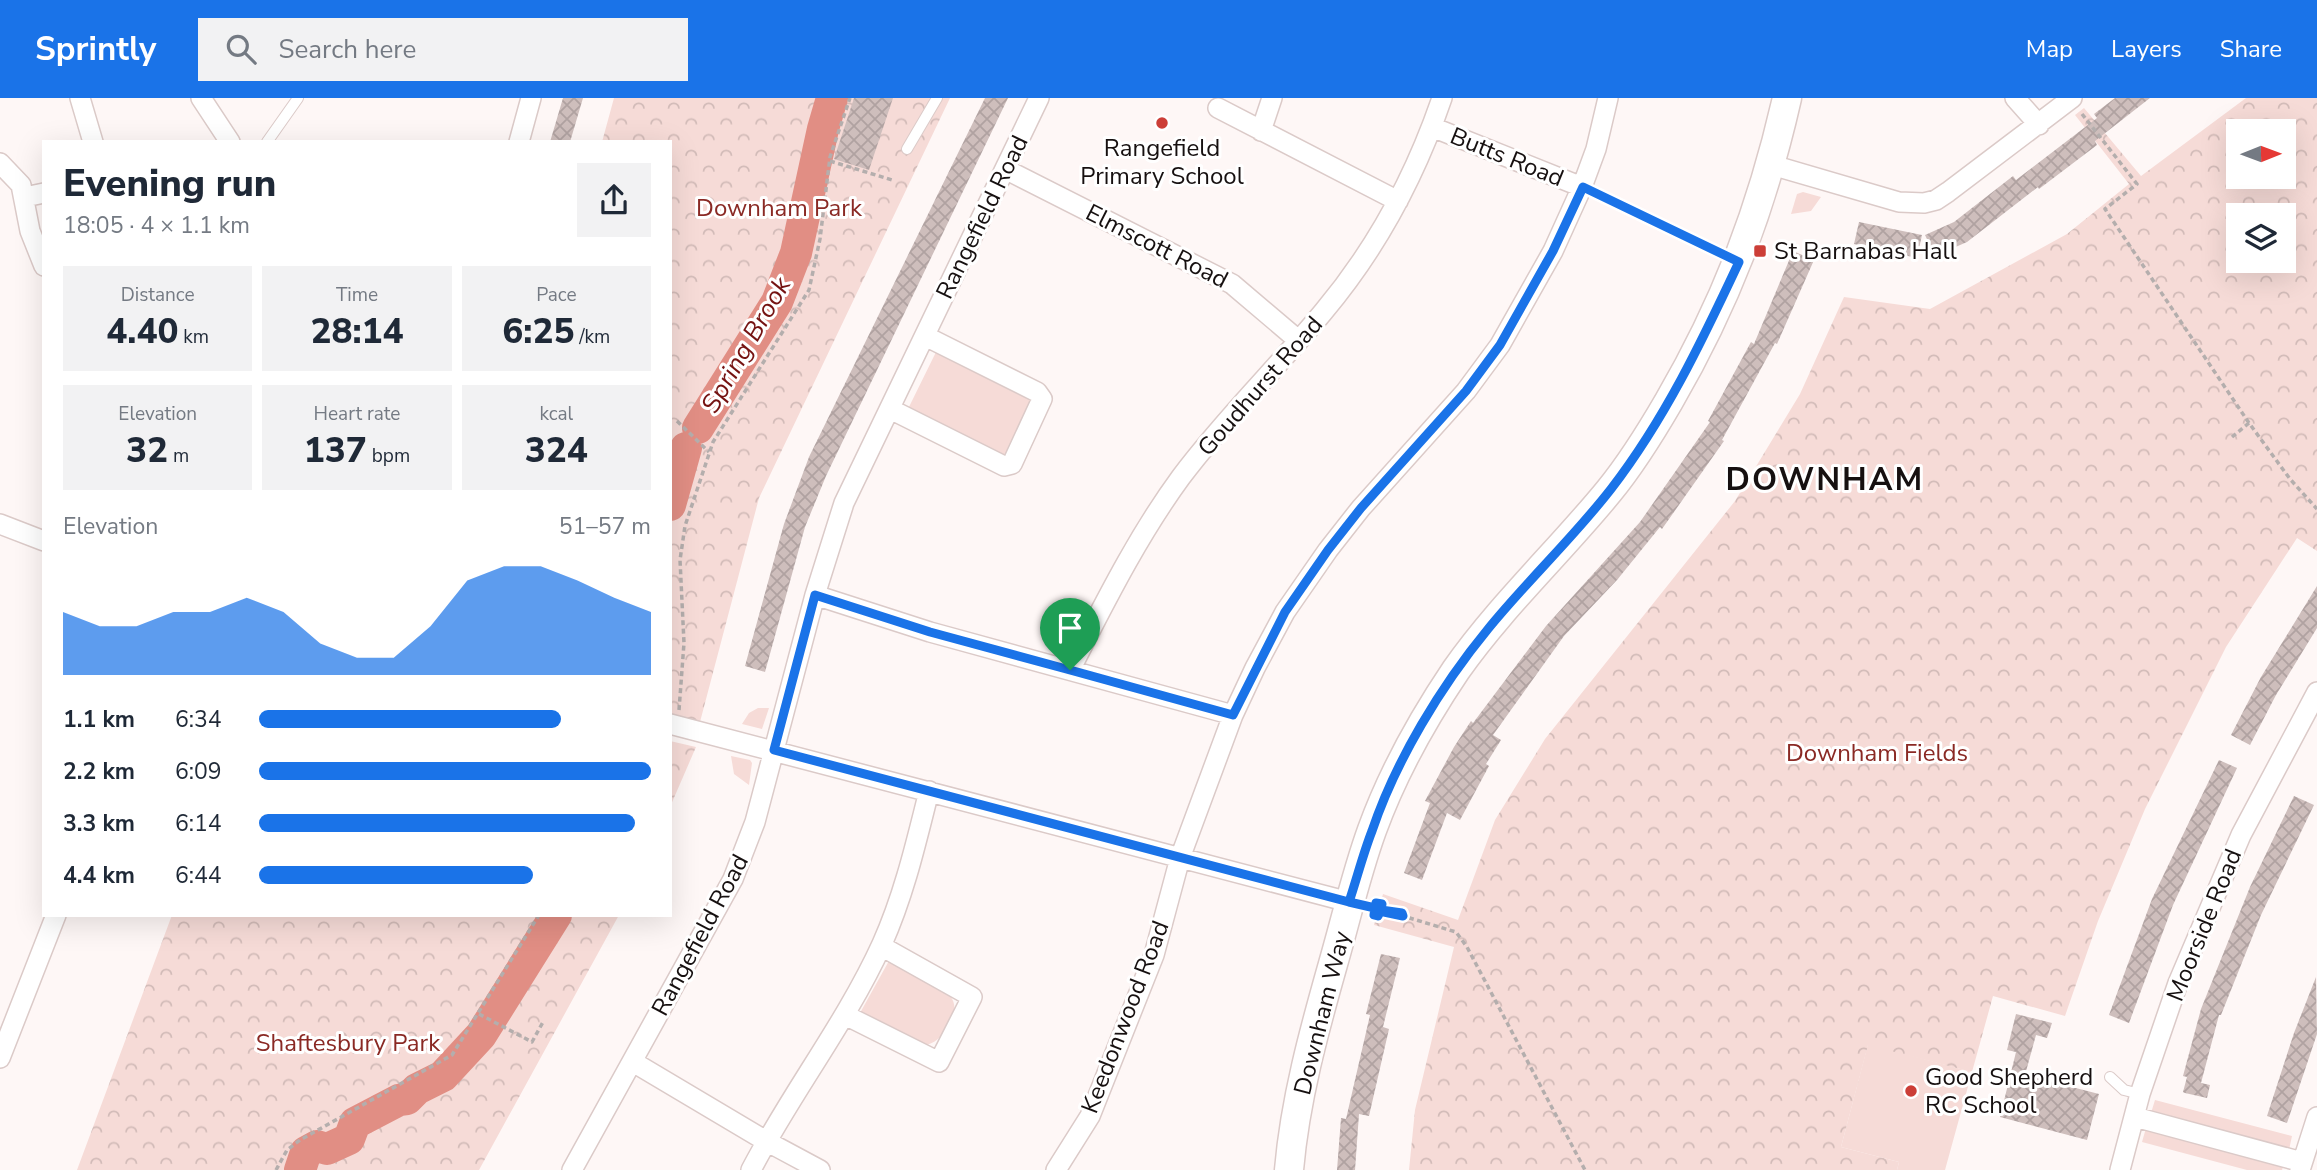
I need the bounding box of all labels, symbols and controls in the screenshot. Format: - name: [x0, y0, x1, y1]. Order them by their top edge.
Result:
- search box: [198, 18, 688, 81]
- text: Sprintly: [35, 27, 156, 72]
- icon: search: [222, 30, 260, 68]
- text: Search here: [278, 32, 416, 67]
- text: Map: [2026, 33, 2073, 65]
- text: Layers: [2111, 33, 2182, 65]
- text: Share: [2220, 33, 2282, 65]
- marker: Rangefield Primary School: [1154, 115, 1170, 131]
- north arrow: [2226, 119, 2296, 189]
- map controls: [2226, 119, 2296, 273]
- street label: Butts Road: [1445, 120, 1569, 194]
- street label: Rangefield Road: [929, 130, 1035, 304]
- place label: Rangefield Primary School: [1080, 132, 1244, 192]
- text: Evening run: [63, 158, 276, 209]
- button: share: [577, 163, 651, 237]
- park label: Downham Park: [696, 192, 863, 224]
- street label: Elmscott Road: [1080, 196, 1234, 296]
- button: layers: [2226, 203, 2296, 273]
- text: 18:05 · 4 × 1.1 km: [63, 210, 250, 241]
- place label: St Barnabas Hall: [1774, 235, 1957, 267]
- marker: St Barnabas Hall: [1752, 243, 1768, 259]
- water label: Spring Brook: [693, 270, 800, 419]
- text: Distance: [121, 282, 195, 308]
- text: Time: [336, 282, 378, 308]
- text: Pace: [536, 282, 577, 308]
- text: 4.40: [106, 308, 178, 355]
- text: 28:14: [310, 308, 404, 355]
- text: 6:25: [502, 308, 574, 355]
- street label: Goudhurst Road: [1190, 309, 1330, 463]
- text: km: [178, 324, 209, 350]
- text: /km: [574, 324, 610, 350]
- text: Elevation: [118, 401, 197, 427]
- text: Heart rate: [314, 401, 400, 427]
- text: kcal: [539, 401, 573, 427]
- text: 32: [126, 427, 168, 474]
- text: 137: [304, 427, 367, 474]
- text: 324: [525, 427, 588, 474]
- text: m: [168, 443, 189, 469]
- text: bpm: [367, 443, 410, 469]
- district label: DOWNHAM: [1726, 458, 1924, 501]
- text: Elevation: [63, 511, 158, 542]
- text: 51–57 m: [559, 511, 651, 542]
- pin: [1040, 598, 1100, 670]
- icon: arrive: [1051, 609, 1089, 647]
- text: 1.1 km: [63, 704, 135, 735]
- text: 6:34: [175, 704, 222, 735]
- park label: Downham Fields: [1786, 737, 1968, 769]
- text: 2.2 km: [63, 756, 135, 787]
- text: 6:09: [175, 756, 222, 787]
- text: 3.3 km: [63, 808, 135, 839]
- text: 6:14: [175, 808, 222, 839]
- street label: Moorside Road: [2159, 844, 2249, 1006]
- street label: Rangefield Road: [644, 849, 756, 1021]
- text: 4.4 km: [63, 860, 135, 891]
- text: 6:44: [175, 860, 222, 891]
- street label: Keedonwood Road: [1074, 916, 1176, 1118]
- street label: Downham Way: [1286, 927, 1358, 1098]
- park label: Shaftesbury Park: [256, 1027, 441, 1059]
- place label: Good Shepherd RC School: [1925, 1061, 2093, 1121]
- marker: Good Shepherd RC School: [1903, 1083, 1919, 1099]

